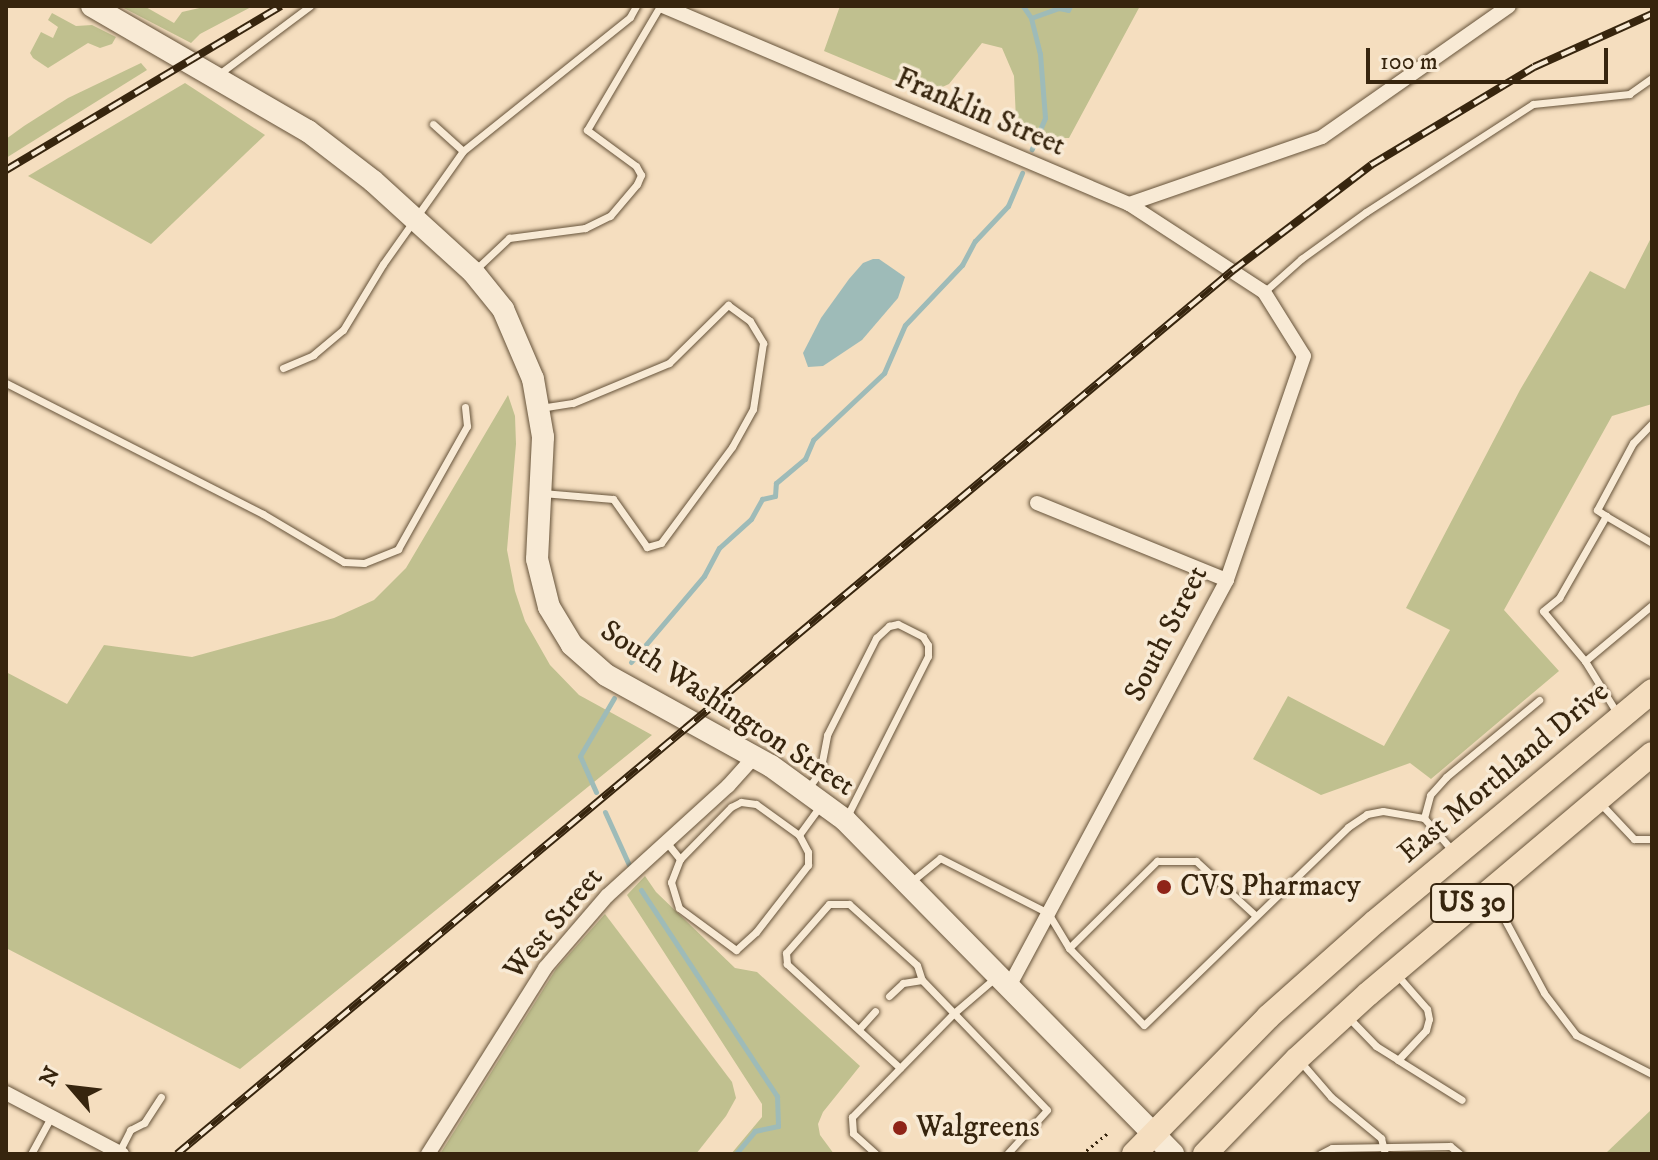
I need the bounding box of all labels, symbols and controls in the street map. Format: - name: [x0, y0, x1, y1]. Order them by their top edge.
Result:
- scale bar: [1370, 32, 1612, 82]
- text: 100 m: [1380, 47, 1438, 77]
- street label: Franklin Street: [890, 61, 1070, 165]
- street label: South Street: [1117, 560, 1217, 708]
- street label: South Washington Street: [593, 613, 861, 805]
- street label: East Morthland Drive: [1391, 675, 1617, 871]
- street label: West Street: [497, 861, 611, 987]
- place label: CVS Pharmacy: [1180, 869, 1361, 905]
- marker: CVS Pharmacy: [1155, 878, 1173, 896]
- road number: US 30: [1430, 879, 1514, 927]
- north arrow: [32, 1048, 112, 1128]
- text: N: [34, 1062, 67, 1091]
- place label: Walgreens: [916, 1110, 1040, 1146]
- marker: Walgreens: [891, 1119, 909, 1137]

